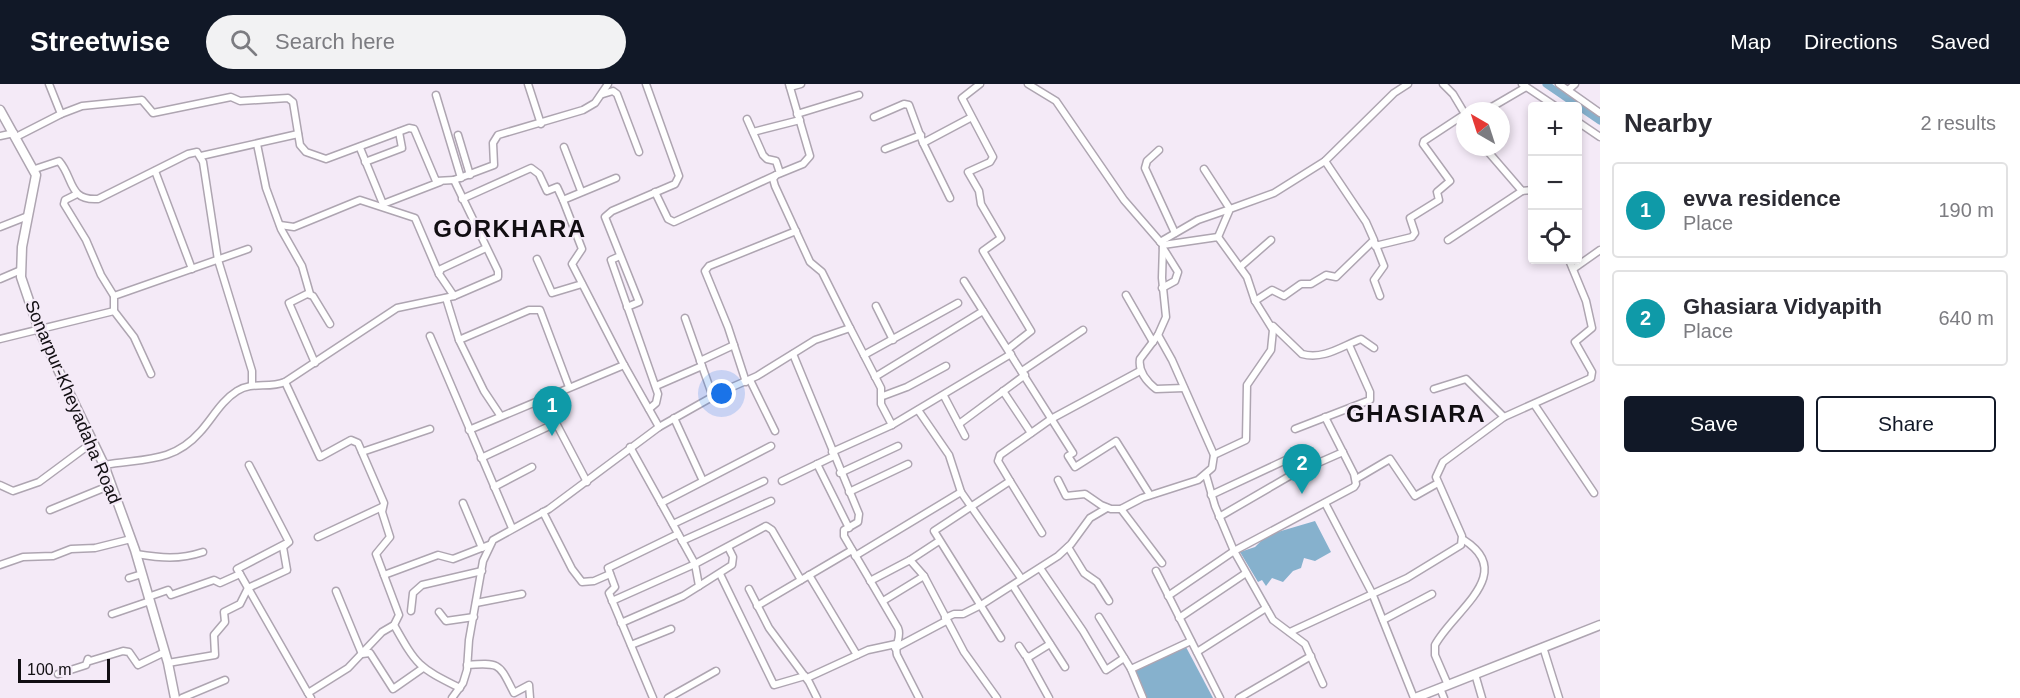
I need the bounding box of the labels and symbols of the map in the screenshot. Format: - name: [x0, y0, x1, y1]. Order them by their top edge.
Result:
- north arrow: [1456, 102, 1510, 156]
- district label: GORKHARA: [433, 215, 587, 242]
- street label: Sonarpur-Kheyadaha Road: [21, 297, 125, 507]
- your location: [707, 379, 736, 408]
- pin: 1: [532, 386, 572, 436]
- district label: GHASIARA: [1346, 400, 1486, 427]
- pin: 2: [1282, 444, 1322, 494]
- scale bar: [18, 656, 110, 684]

